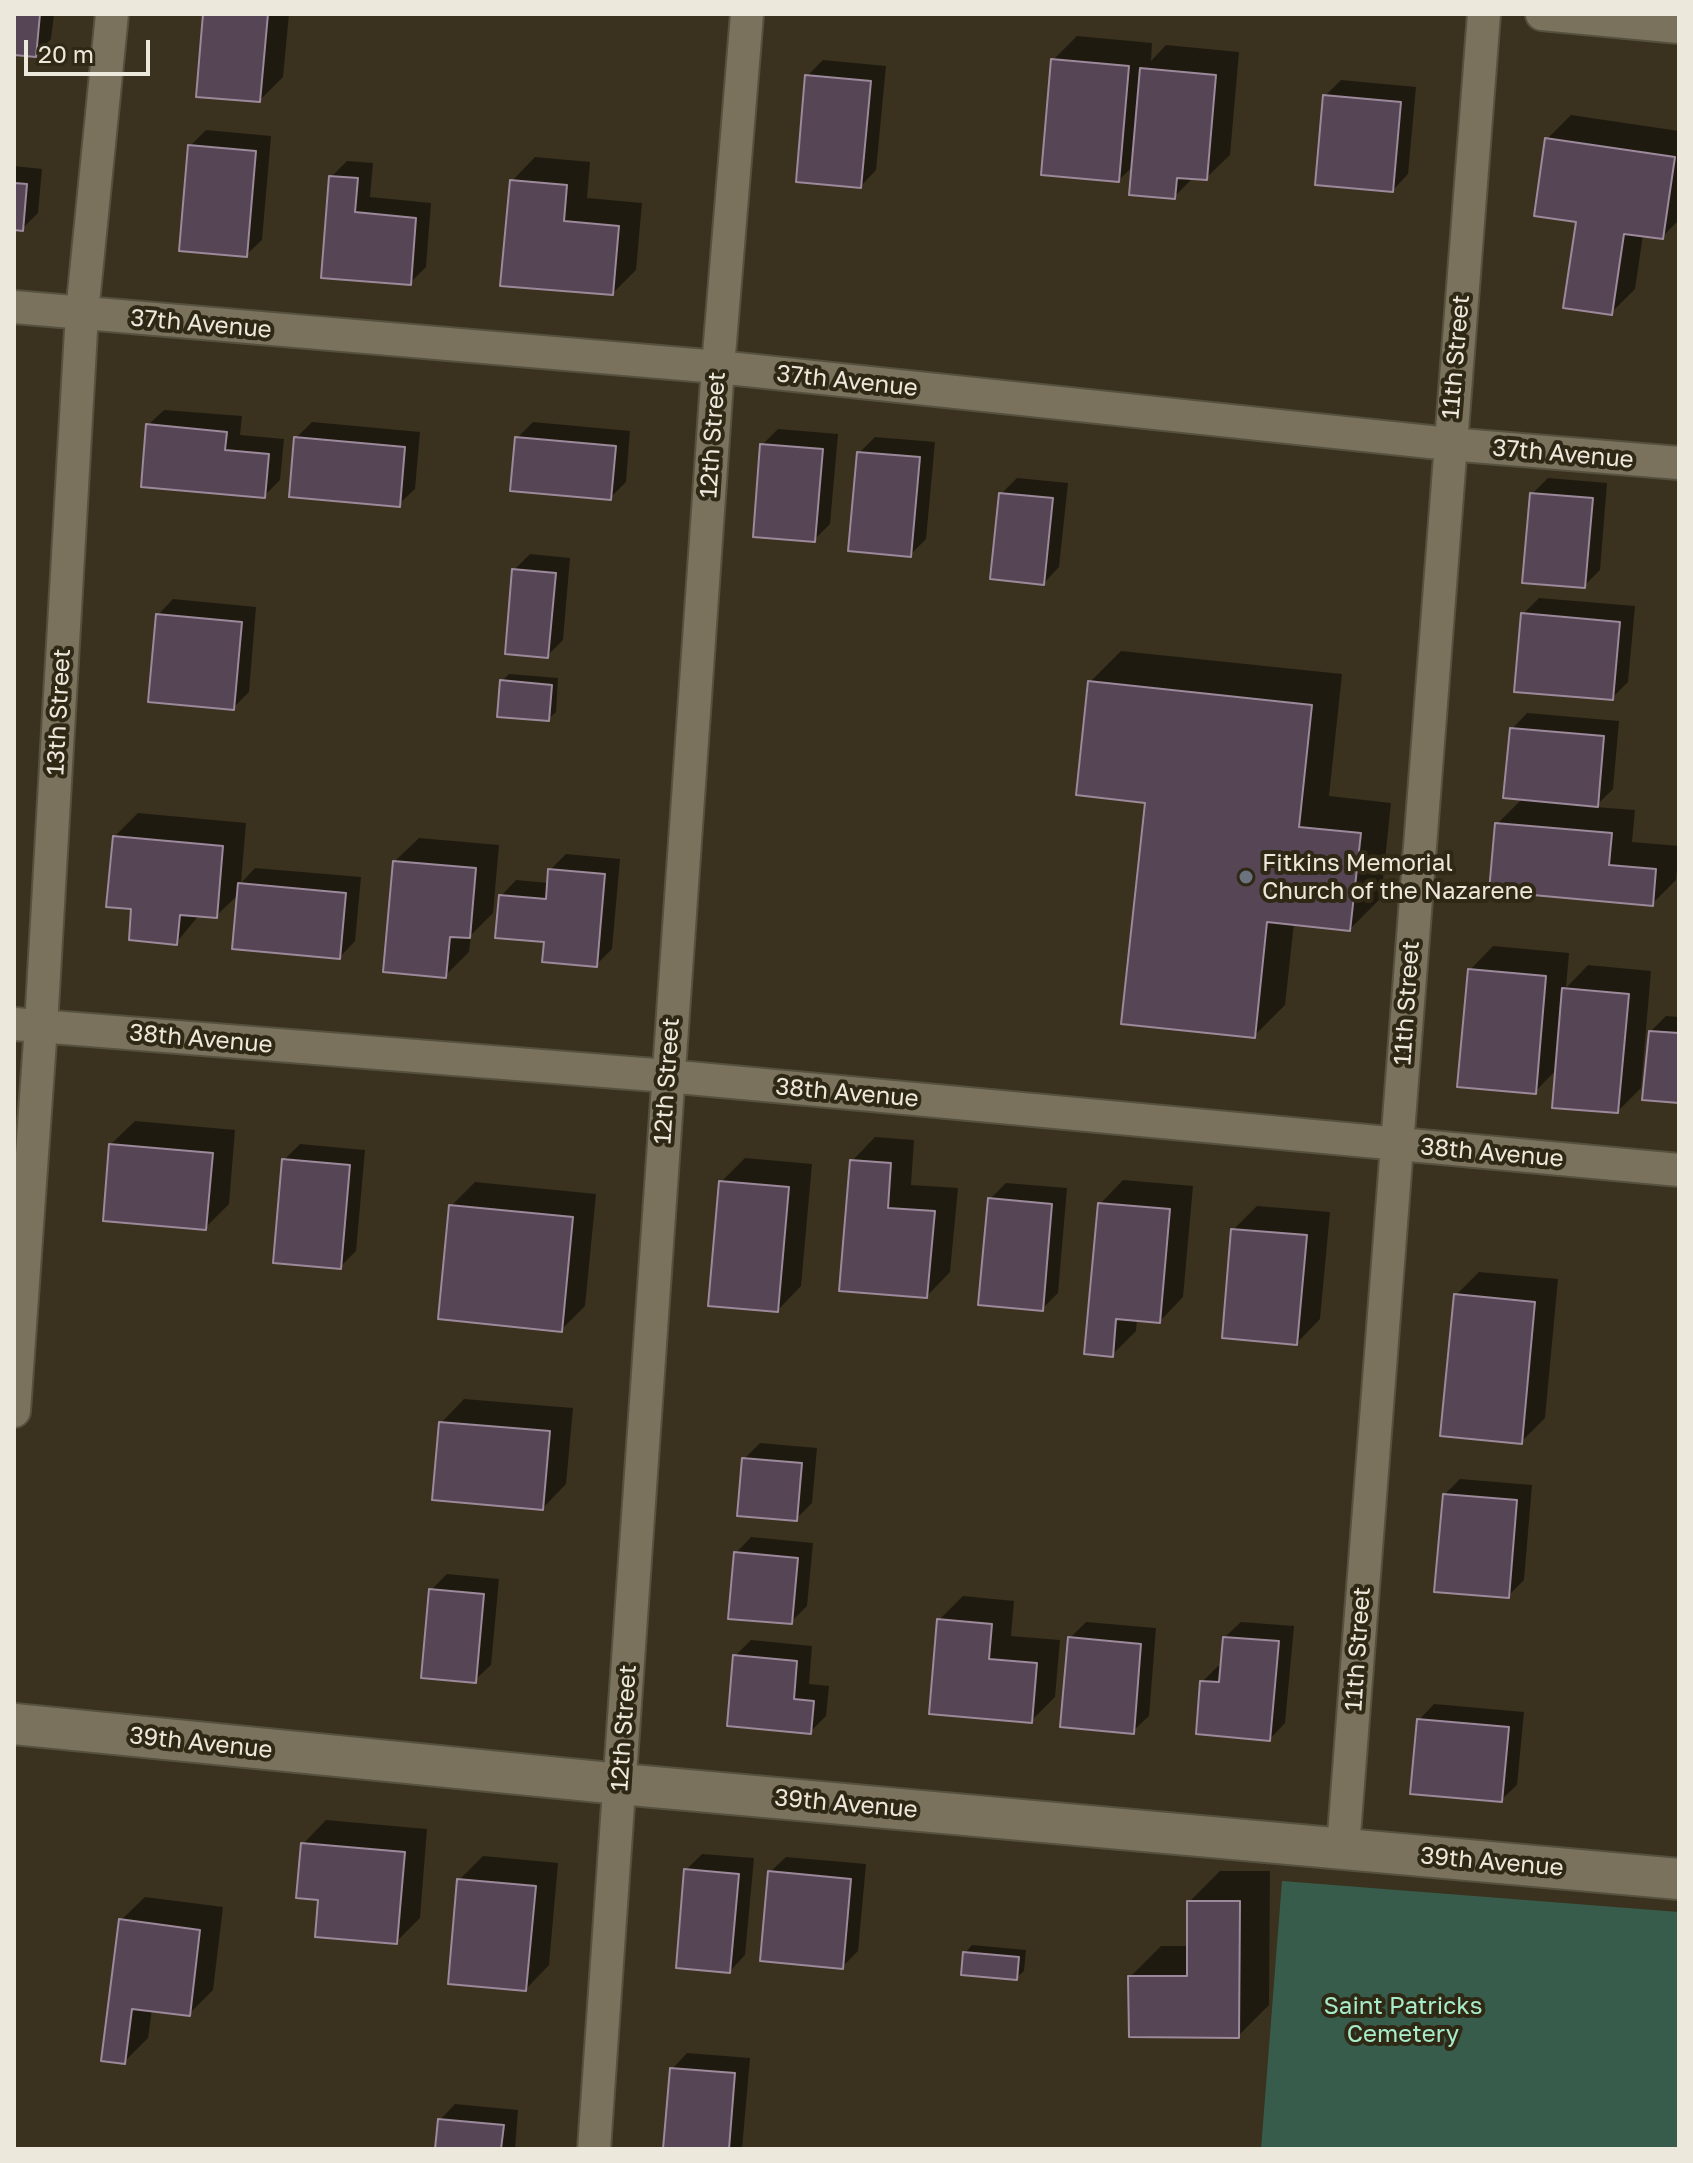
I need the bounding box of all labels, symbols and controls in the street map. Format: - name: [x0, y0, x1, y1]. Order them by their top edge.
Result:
- scale bar: [28, 24, 154, 74]
- text: 20 m: [38, 39, 94, 68]
- street label: 11th Street: [1436, 294, 1476, 420]
- street label: 37th Avenue: [129, 303, 273, 345]
- street label: 37th Avenue: [775, 359, 919, 403]
- street label: 12th Street: [694, 371, 732, 499]
- street label: 37th Avenue: [1491, 433, 1635, 475]
- street label: 13th Street: [41, 648, 77, 776]
- place label: Fitkins Memorial Church of the Nazarene: [1262, 849, 1533, 905]
- marker: Fitkins Memorial Church of the Nazarene: [1237, 868, 1255, 886]
- street label: 11th Street: [1388, 940, 1426, 1066]
- street label: 12th Street: [648, 1017, 686, 1145]
- street label: 38th Avenue: [128, 1018, 274, 1060]
- street label: 38th Avenue: [774, 1072, 920, 1114]
- street label: 38th Avenue: [1419, 1132, 1565, 1174]
- street label: 11th Street: [1339, 1586, 1377, 1712]
- street label: 12th Street: [605, 1664, 643, 1792]
- street label: 39th Avenue: [128, 1721, 274, 1765]
- street label: 39th Avenue: [773, 1783, 919, 1825]
- street label: 39th Avenue: [1419, 1841, 1565, 1883]
- park label: Saint Patricks Cemetery: [1323, 1992, 1483, 2048]

